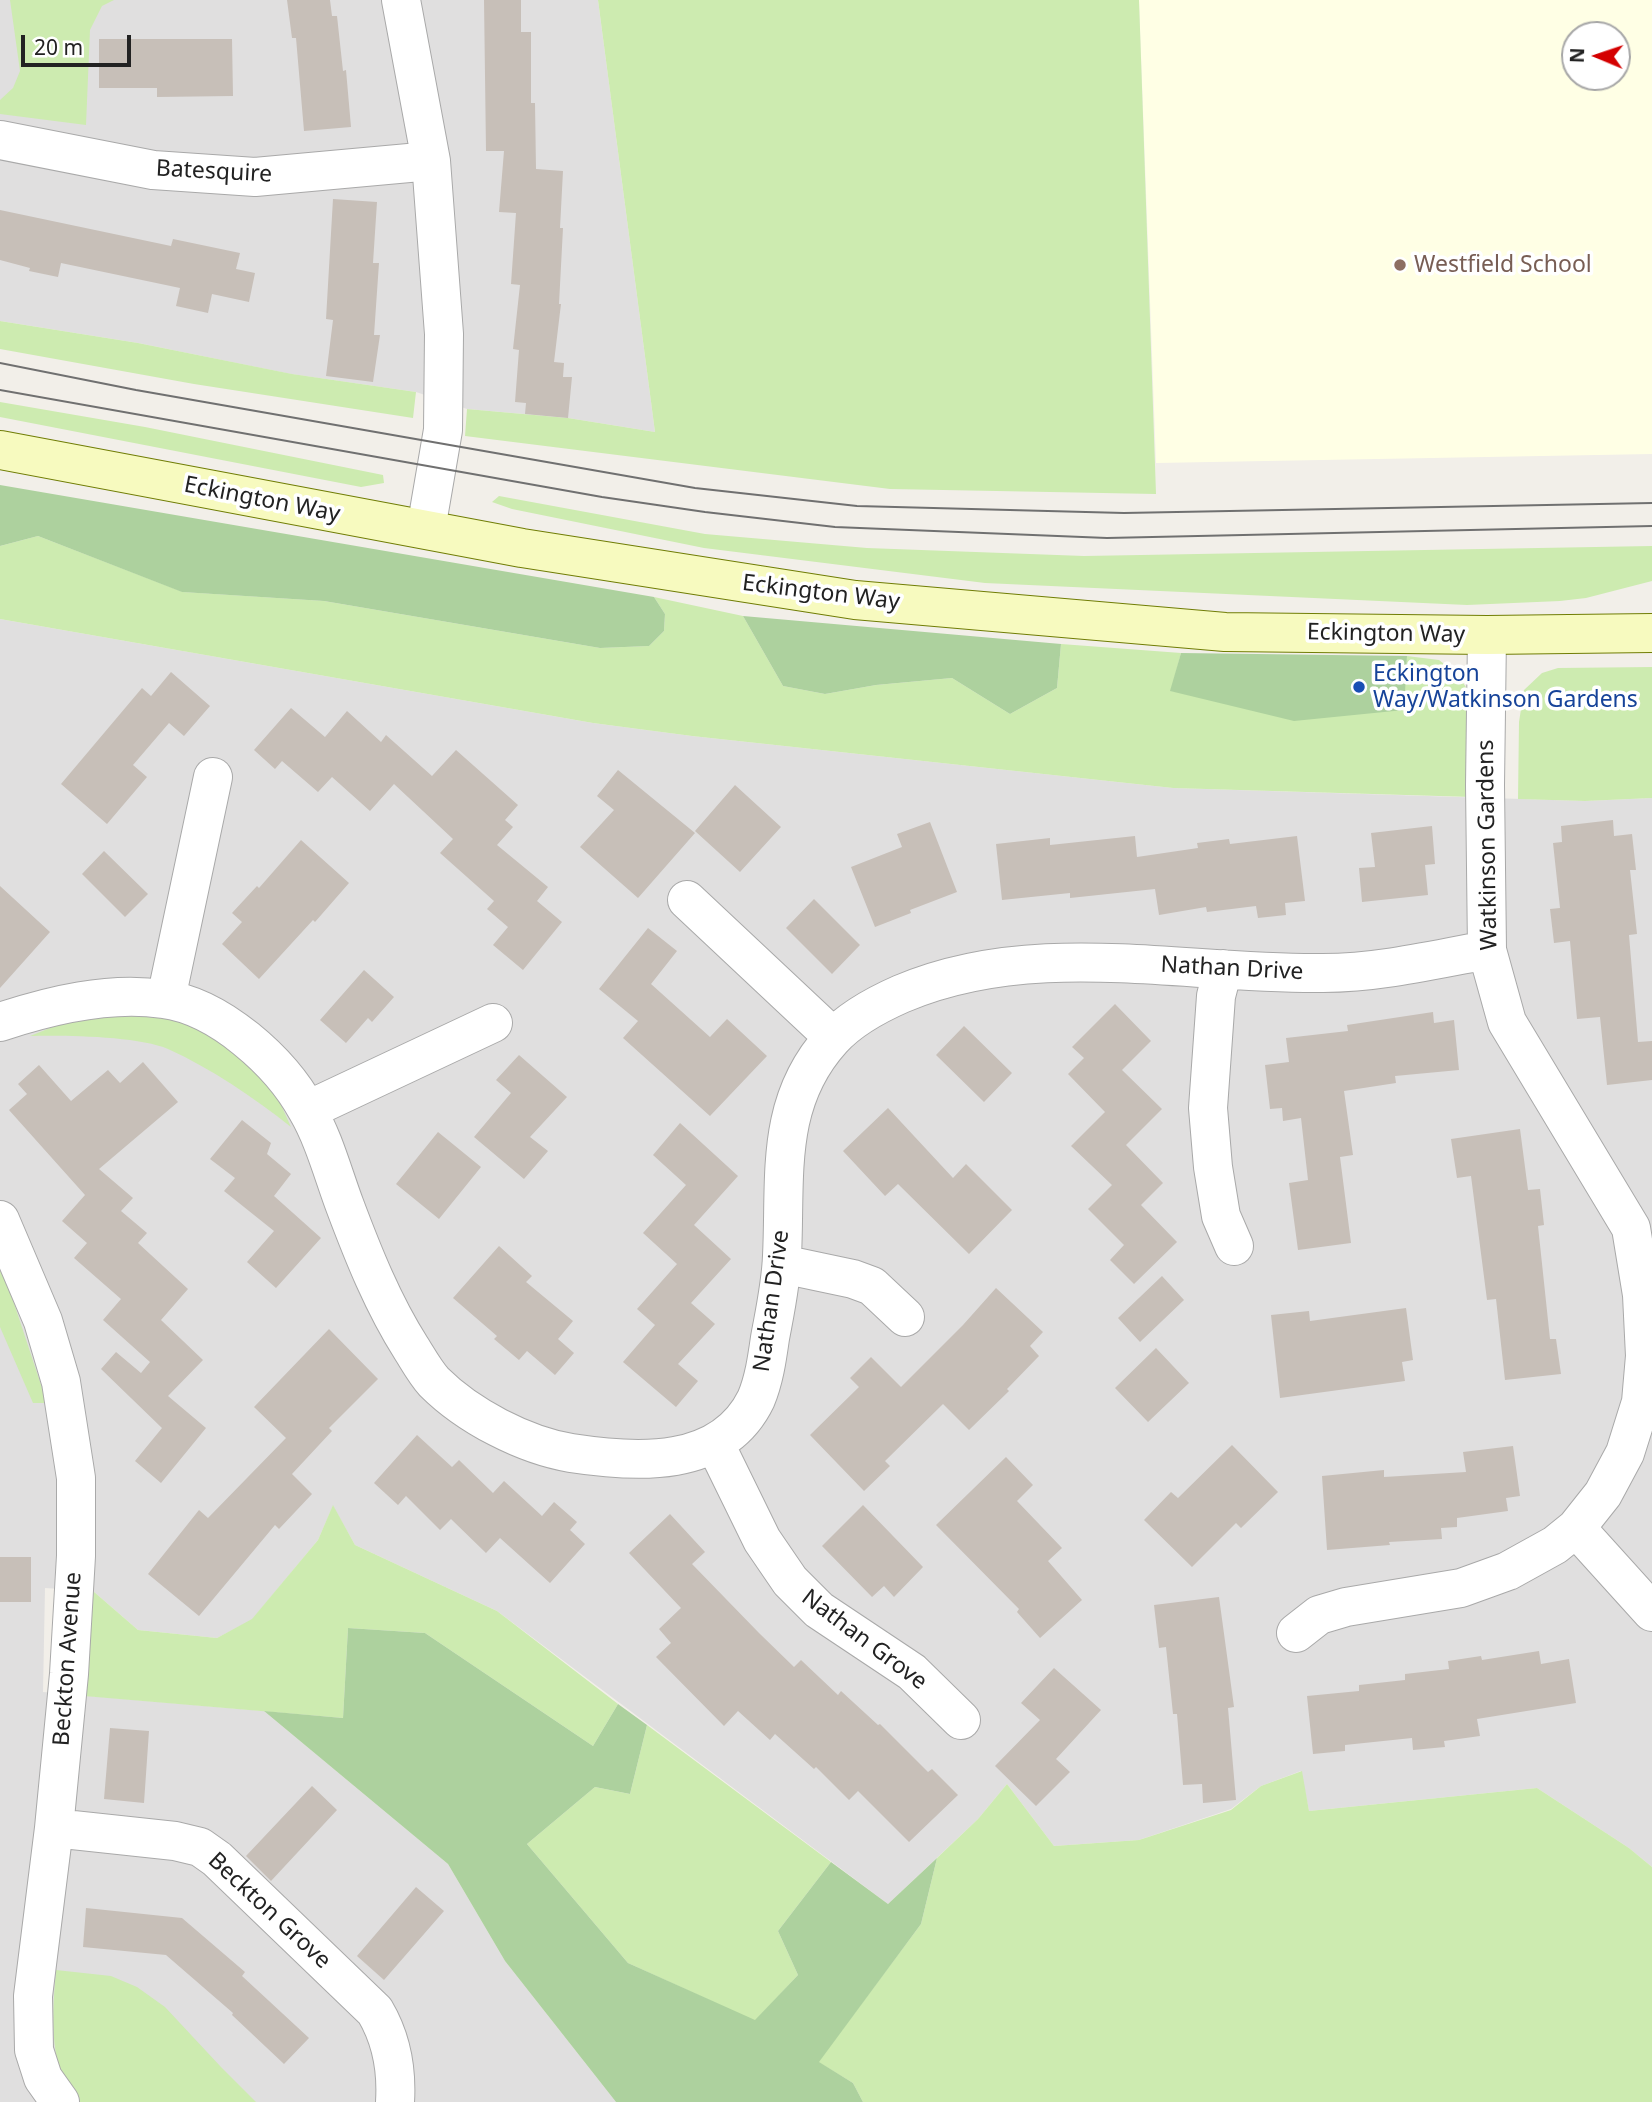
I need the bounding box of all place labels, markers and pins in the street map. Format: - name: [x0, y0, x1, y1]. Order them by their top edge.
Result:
- place label: Westfield School: [1414, 251, 1592, 279]
- marker: Westfield School: [1392, 257, 1408, 273]
- place label: Eckington Way/Watkinson Gardens: [1373, 660, 1638, 714]
- marker: Eckington Way/Watkinson Gardens: [1351, 679, 1367, 695]

